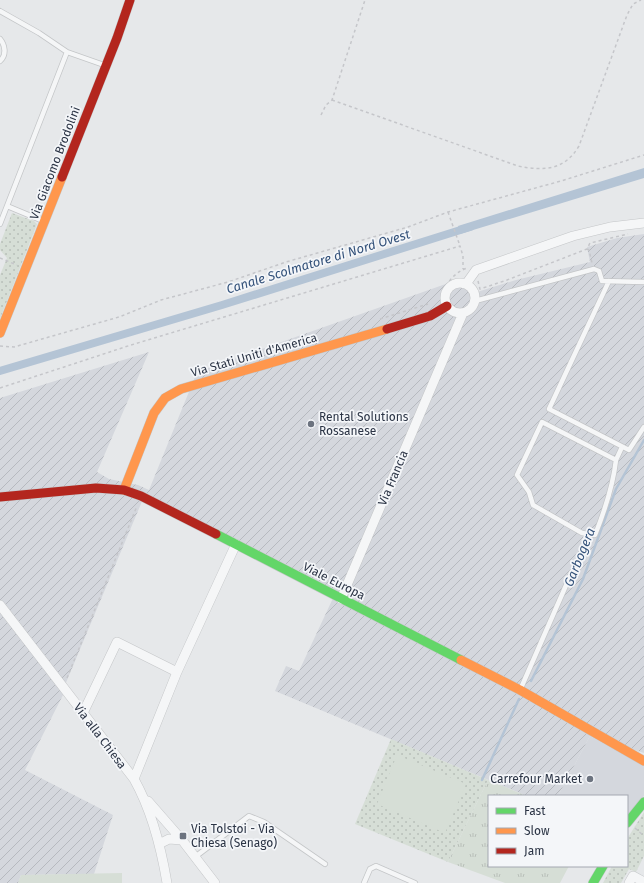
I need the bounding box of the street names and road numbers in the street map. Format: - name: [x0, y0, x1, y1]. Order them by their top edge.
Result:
- street label: Via Giacomo Brodolini: [27, 104, 83, 222]
- street label: Via Stati Uniti d'America: [189, 330, 319, 380]
- street label: Via Francia: [375, 448, 411, 508]
- street label: Viale Europa: [301, 559, 367, 603]
- street label: Via alla Chiesa: [71, 700, 129, 772]

